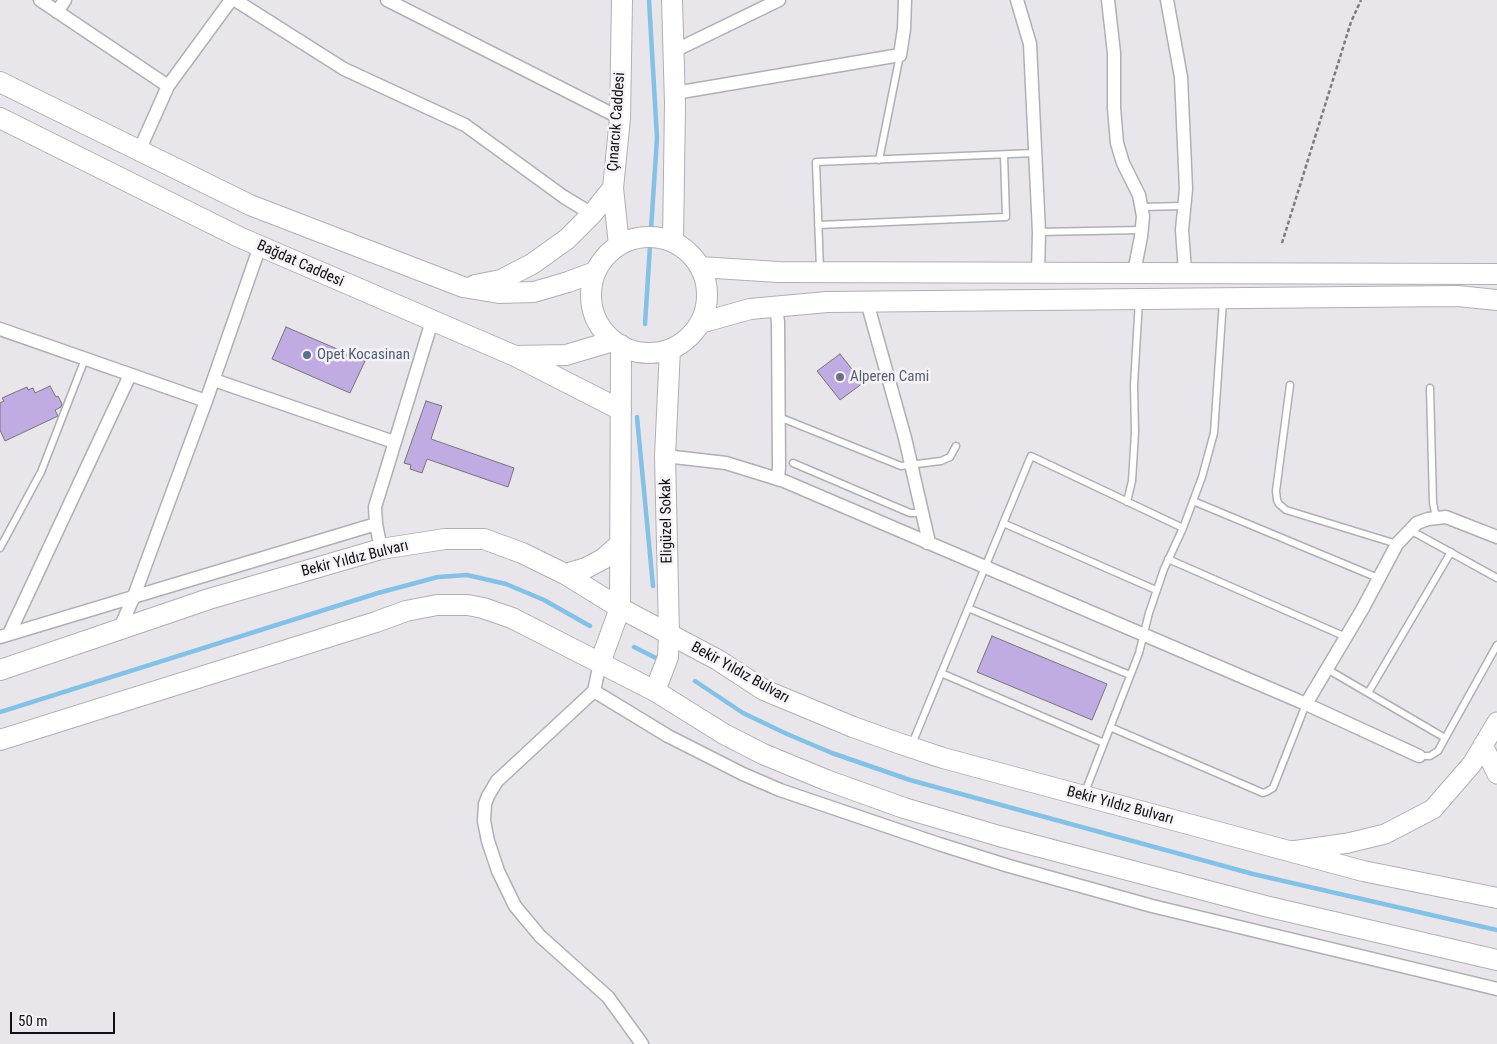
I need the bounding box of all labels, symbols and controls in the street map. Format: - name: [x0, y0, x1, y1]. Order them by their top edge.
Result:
- street label: Çınarcık Caddesi: [605, 72, 629, 172]
- street label: Bağdat Caddesi: [254, 237, 346, 291]
- place label: Opet Kocasinan: [317, 346, 410, 364]
- marker: Opet Kocasinan: [301, 349, 313, 361]
- place label: Alperen Cami: [850, 368, 929, 386]
- marker: Alperen Cami: [834, 371, 846, 383]
- street label: Eligüzel Sokak: [657, 478, 677, 564]
- street label: Bekir Yıldız Bulvarı: [300, 537, 410, 581]
- street label: Bekir Yıldız Bulvarı: [688, 639, 792, 707]
- street label: Bekir Yıldız Bulvarı: [1065, 783, 1175, 829]
- scale bar: [12, 1002, 118, 1034]
- text: 50 m: [18, 1012, 48, 1030]

